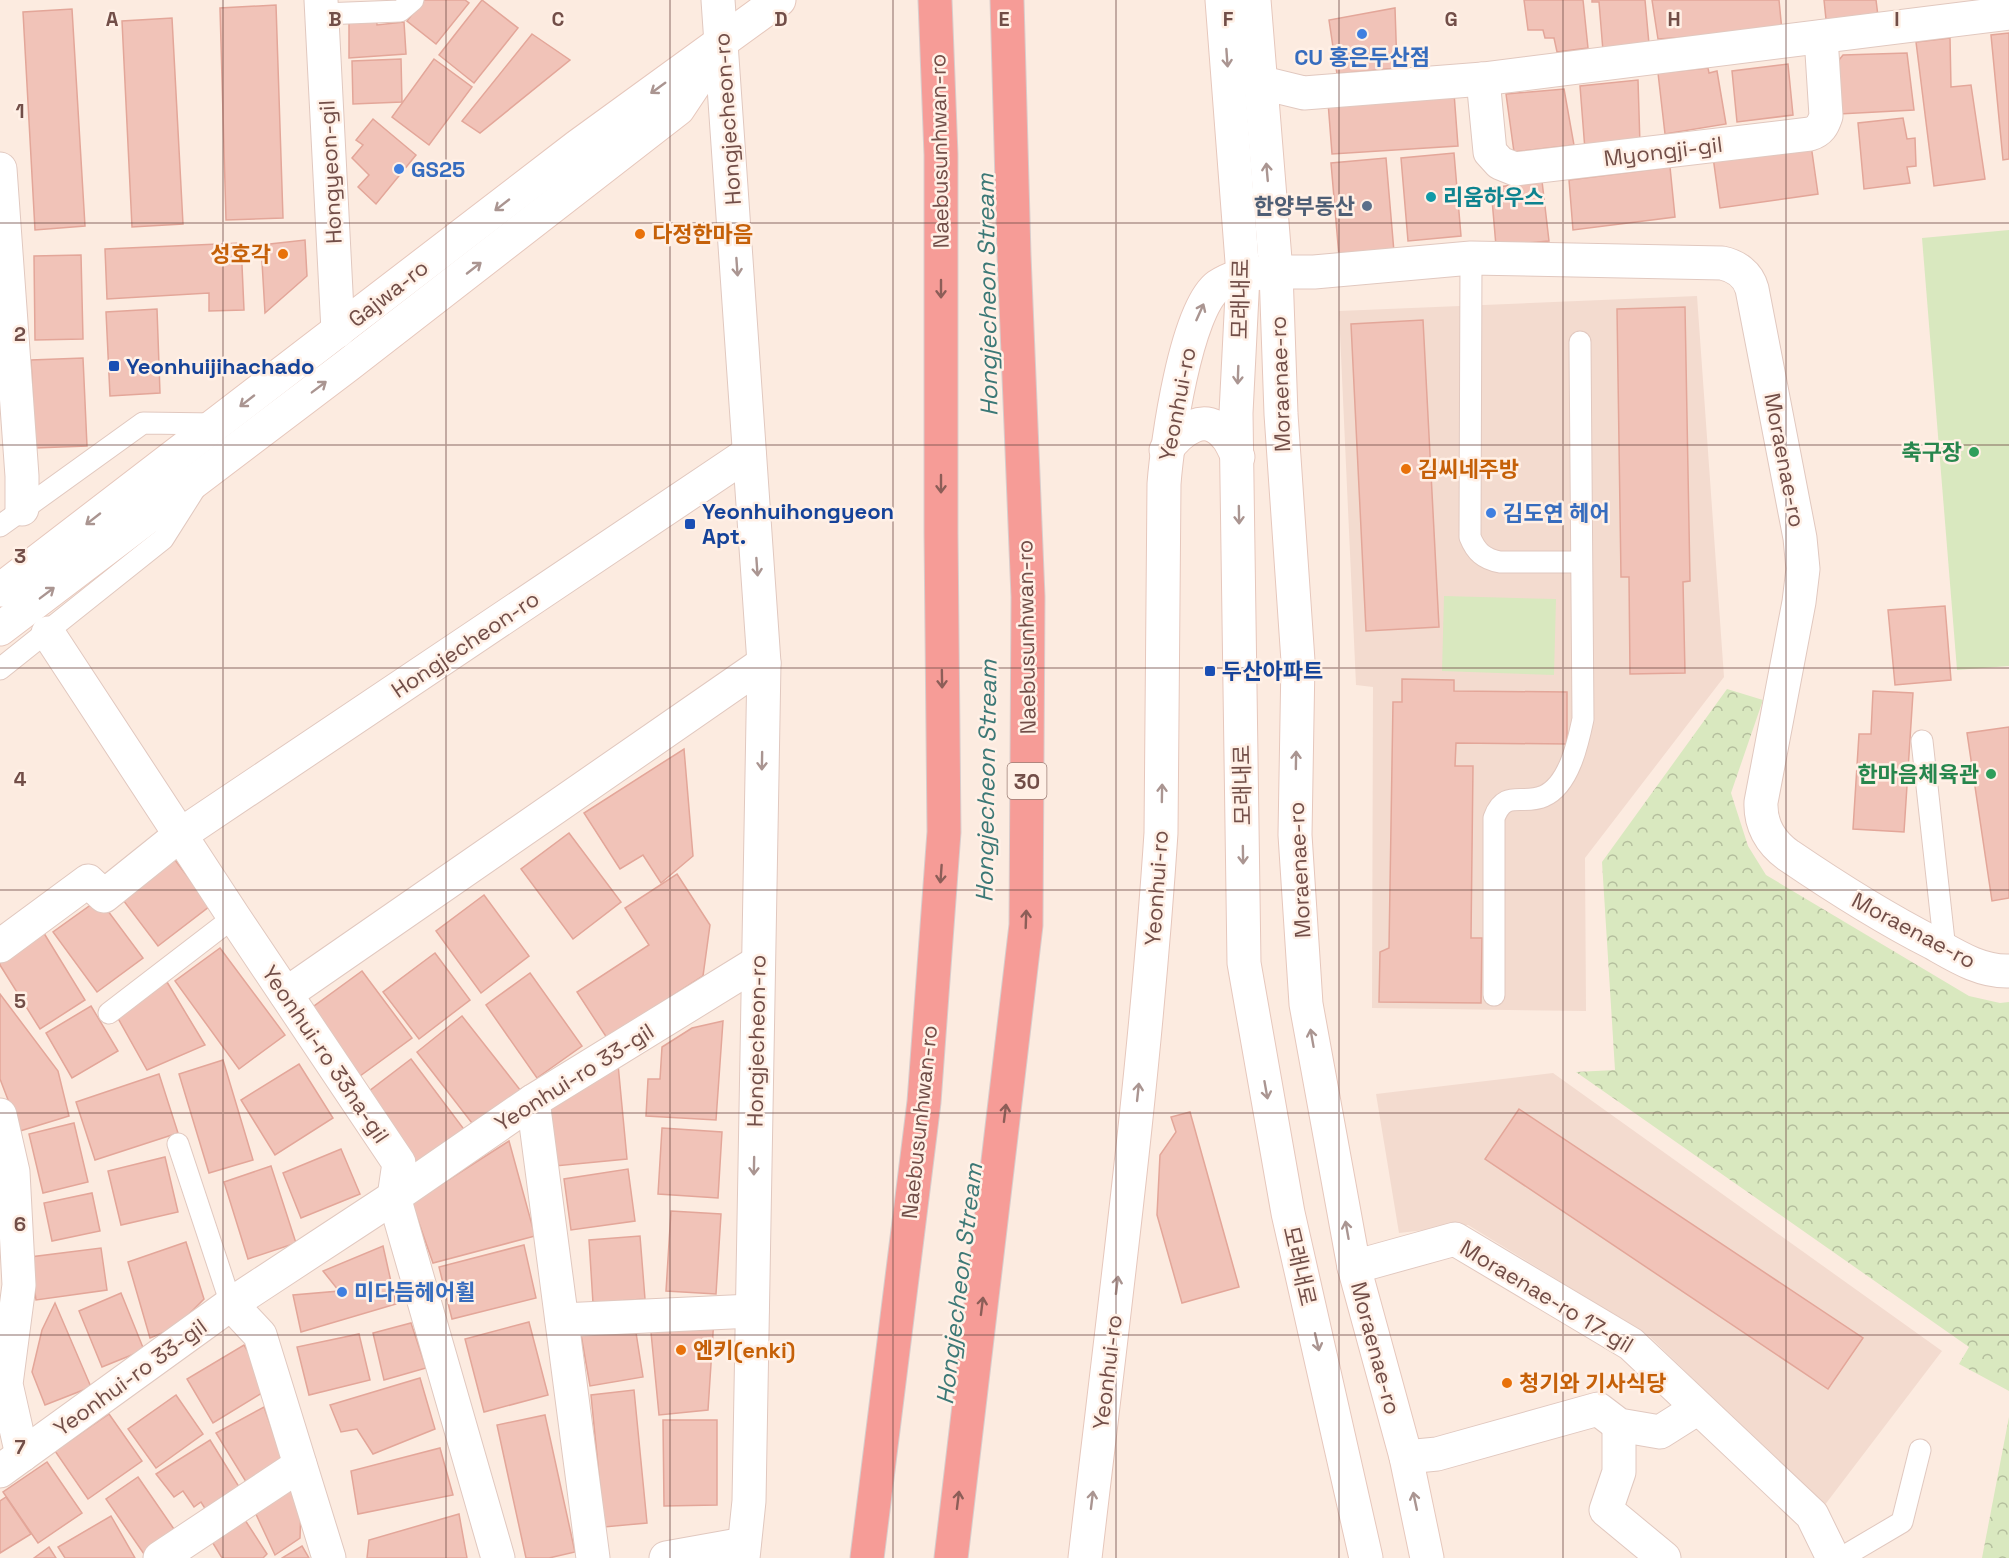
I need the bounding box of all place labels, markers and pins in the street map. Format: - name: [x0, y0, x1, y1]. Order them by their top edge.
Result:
- marker: CU 홍은두산점: [1355, 27, 1369, 41]
- place label: CU 홍은두산점: [1294, 43, 1430, 71]
- place label: GS25: [411, 155, 465, 183]
- marker: GS25: [392, 162, 406, 176]
- place label: 리움하우스: [1443, 183, 1544, 211]
- marker: 리움하우스: [1424, 190, 1438, 204]
- place label: 한양부동산: [1254, 192, 1355, 220]
- marker: 한양부동산: [1360, 199, 1374, 213]
- place label: 다정한마음: [652, 220, 753, 248]
- marker: 다정한마음: [633, 227, 647, 241]
- place label: 성호각: [210, 240, 271, 268]
- marker: 성호각: [276, 247, 290, 261]
- place label: Yeonhuijihachado: [126, 352, 315, 380]
- marker: Yeonhuijihachado: [107, 359, 121, 373]
- place label: 축구장: [1901, 438, 1962, 466]
- marker: 축구장: [1967, 445, 1981, 459]
- place label: 김씨네주방: [1418, 455, 1519, 483]
- marker: 김씨네주방: [1399, 462, 1413, 476]
- place label: Yeonhuihongyeon Apt.: [702, 497, 894, 550]
- place label: 김도연 헤어: [1503, 499, 1610, 527]
- marker: 김도연 헤어: [1484, 506, 1498, 520]
- marker: Yeonhuihongyeon Apt.: [683, 517, 697, 531]
- place label: 두산아파트: [1222, 657, 1323, 685]
- marker: 두산아파트: [1203, 664, 1217, 678]
- place label: 한마음체육관: [1858, 760, 1979, 788]
- marker: 한마음체육관: [1984, 767, 1998, 781]
- place label: 미다듬헤어휠: [354, 1278, 475, 1306]
- marker: 미다듬헤어휠: [335, 1285, 349, 1299]
- place label: 엔키(enki): [693, 1336, 795, 1364]
- marker: 엔키(enki): [674, 1343, 688, 1357]
- place label: 청기와 기사식당: [1519, 1369, 1666, 1397]
- marker: 청기와 기사식당: [1500, 1376, 1514, 1390]

